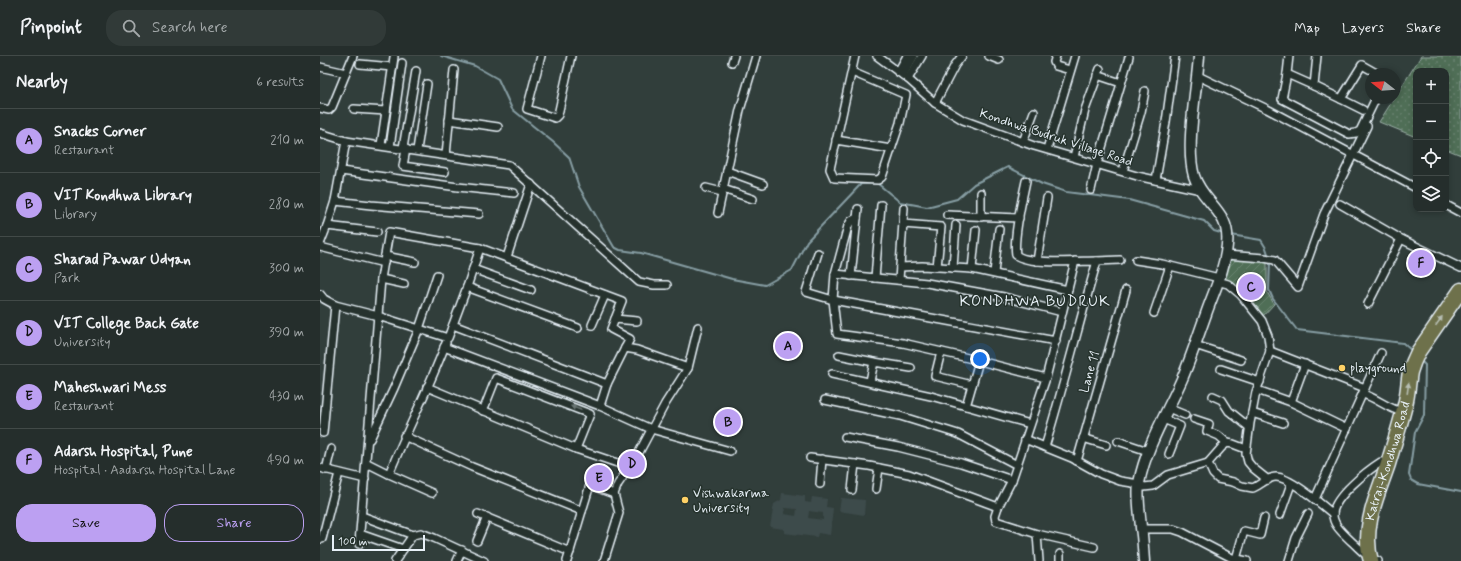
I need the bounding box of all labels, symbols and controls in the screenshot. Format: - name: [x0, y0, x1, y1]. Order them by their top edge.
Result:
- search box: [106, 10, 386, 46]
- text: Pinpoint: [20, 15, 82, 40]
- icon: search: [120, 17, 142, 39]
- text: Search here: [152, 18, 228, 38]
- text: Map: [1294, 19, 1320, 37]
- text: Layers: [1342, 19, 1384, 37]
- text: Share: [1406, 19, 1441, 37]
- north arrow: [1365, 68, 1401, 104]
- map controls: [1413, 68, 1449, 212]
- button: +: [1413, 68, 1449, 104]
- text: Nearby: [16, 71, 68, 93]
- text: 6 results: [256, 74, 304, 91]
- button: −: [1413, 104, 1449, 140]
- street label: Kondhwa Budruk Village Road: [977, 105, 1135, 171]
- text: Snacks Corner: [54, 122, 146, 142]
- text: A: [25, 132, 33, 149]
- text: 210 m: [270, 132, 304, 149]
- button: locate: [1413, 140, 1449, 176]
- text: Restaurant: [54, 142, 114, 159]
- button: layers: [1413, 176, 1449, 212]
- text: VIT Kondhwa Library: [54, 186, 192, 206]
- text: B: [25, 196, 33, 213]
- text: 280 m: [269, 196, 304, 213]
- text: Library: [54, 206, 97, 223]
- pin: F: [1408, 248, 1434, 278]
- text: Sharad Pawar Udyan: [54, 250, 191, 270]
- text: C: [24, 260, 34, 277]
- text: 300 m: [269, 260, 304, 277]
- text: Park: [54, 270, 80, 287]
- pin: C: [1238, 272, 1264, 302]
- district label: KONDHWA BUDRUK: [960, 292, 1110, 312]
- text: VIT College Back Gate: [54, 314, 199, 334]
- one-way arrow: [1435, 316, 1443, 326]
- text: D: [25, 324, 33, 341]
- text: 390 m: [269, 324, 304, 341]
- pin: A: [775, 331, 801, 361]
- text: University: [54, 334, 110, 351]
- your location: [970, 349, 990, 369]
- street label: Lane 11: [1076, 349, 1104, 395]
- place label: playground: [1350, 360, 1406, 377]
- marker: playground: [1337, 363, 1347, 373]
- text: Maheshwari Mess: [54, 378, 166, 398]
- one-way arrow: [1405, 382, 1411, 394]
- text: E: [25, 388, 33, 405]
- text: 430 m: [269, 388, 304, 405]
- text: Restaurant: [54, 398, 114, 415]
- street label: Katraj-Kondhwa Road: [1362, 400, 1414, 522]
- one-way arrow: [570, 405, 582, 411]
- pin: B: [715, 407, 741, 437]
- text: Adarsh Hospital, Pune: [54, 442, 193, 462]
- pin: D: [619, 449, 645, 479]
- text: F: [26, 452, 32, 469]
- text: 490 m: [267, 452, 304, 469]
- text: Hospital · Aadarsh Hospital Lane: [54, 462, 235, 479]
- pin: E: [586, 463, 612, 493]
- place label: Vishwakarma University: [693, 485, 769, 517]
- marker: Vishwakarma University: [680, 495, 690, 505]
- button: Save: [16, 504, 156, 542]
- button: Share: [164, 504, 304, 542]
- scale bar: [332, 533, 425, 552]
- text: 100 m: [338, 535, 368, 549]

